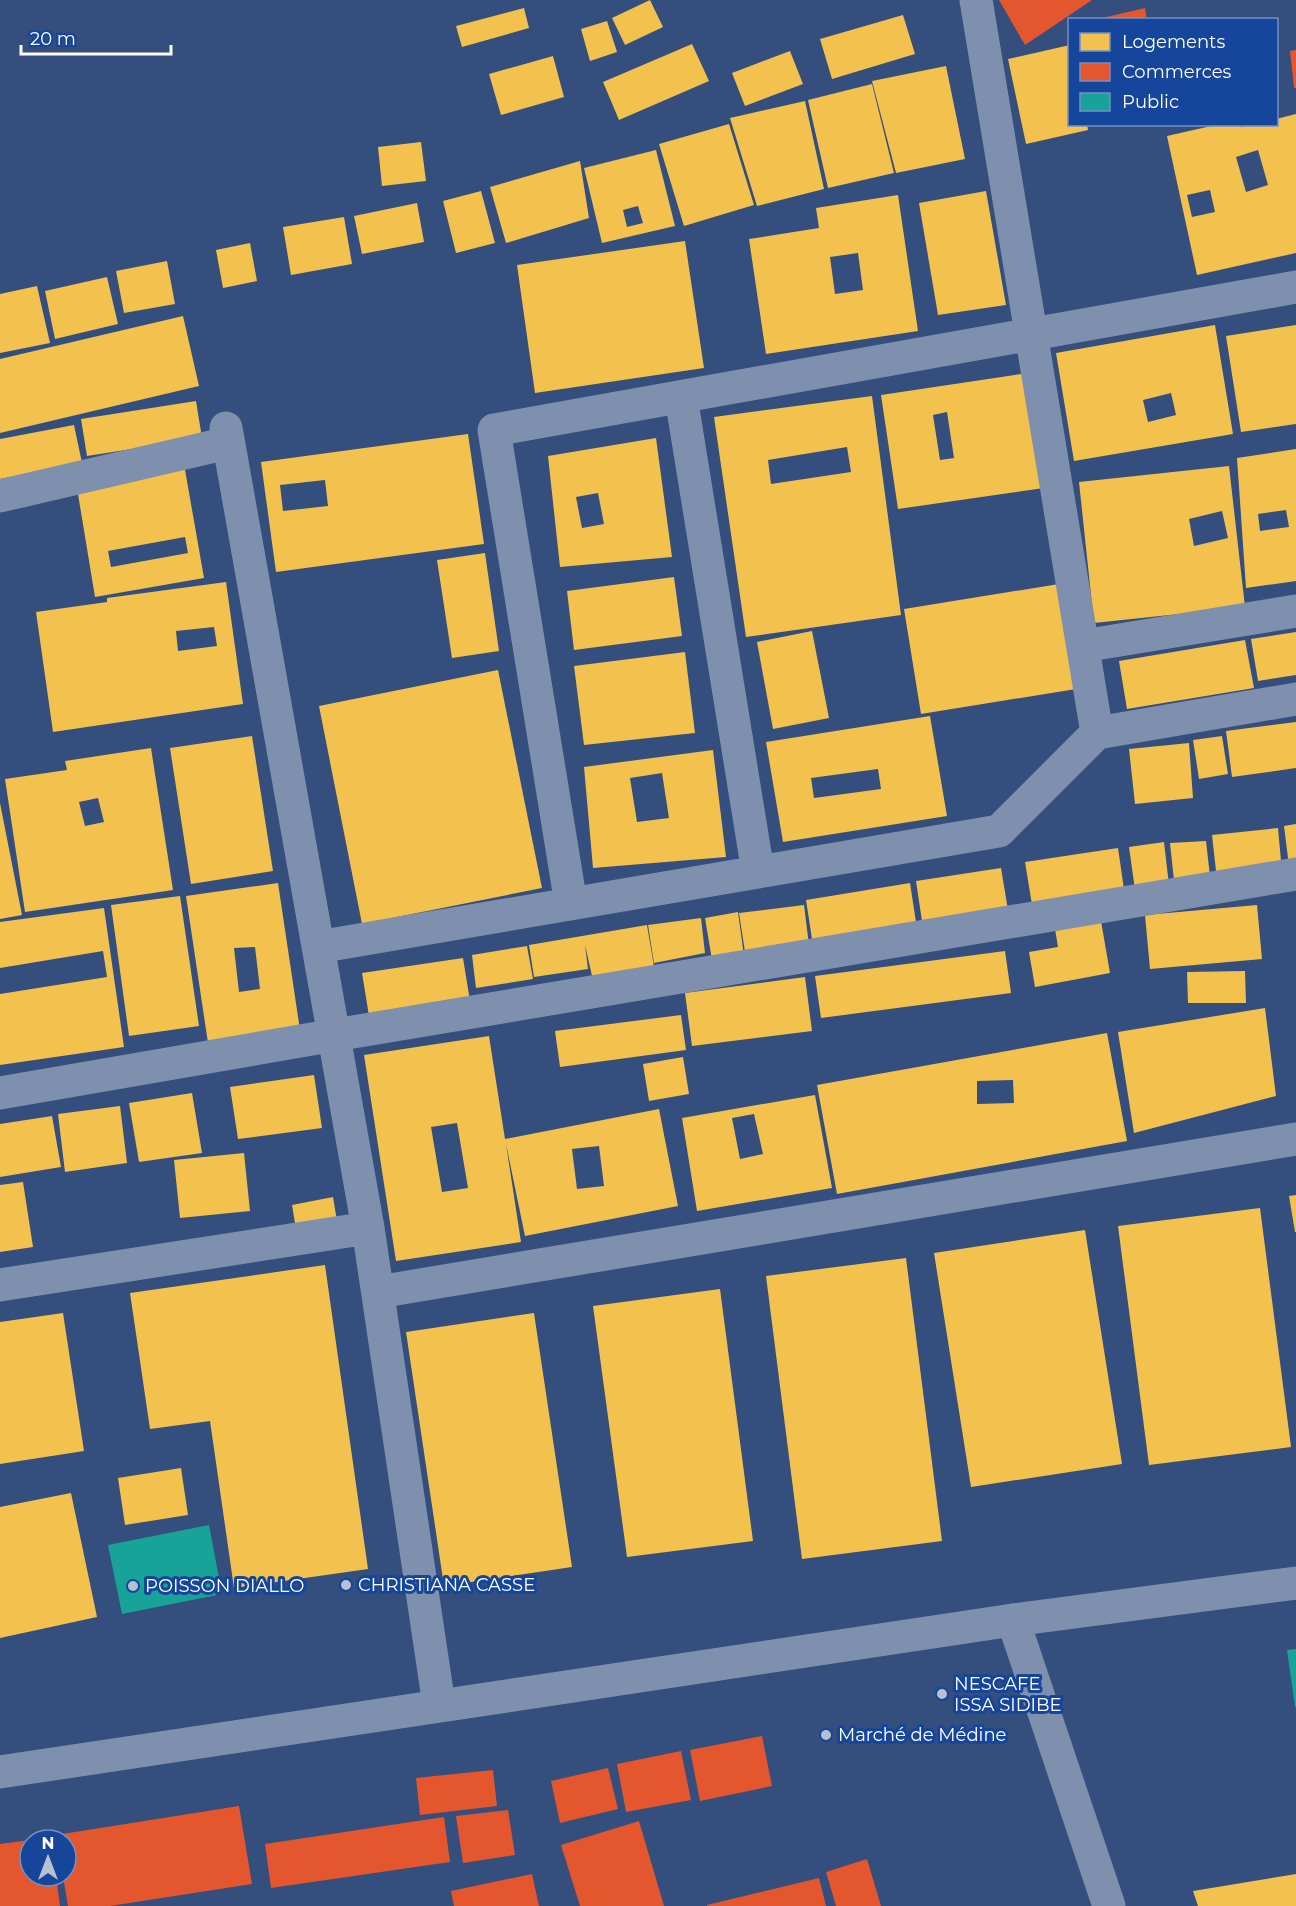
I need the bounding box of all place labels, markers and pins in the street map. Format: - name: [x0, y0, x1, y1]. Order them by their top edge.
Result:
- place label: CHRISTIANA CASSE: [358, 1574, 535, 1596]
- place label: POISSON DIALLO: [145, 1575, 304, 1597]
- marker: CHRISTIANA CASSE: [339, 1578, 353, 1592]
- marker: POISSON DIALLO: [126, 1579, 140, 1593]
- place label: NESCAFE ISSA SIDIBE: [954, 1673, 1062, 1716]
- marker: NESCAFE ISSA SIDIBE: [935, 1687, 949, 1701]
- place label: Marché de Médine: [838, 1724, 1007, 1746]
- marker: Marché de Médine: [819, 1728, 833, 1742]

